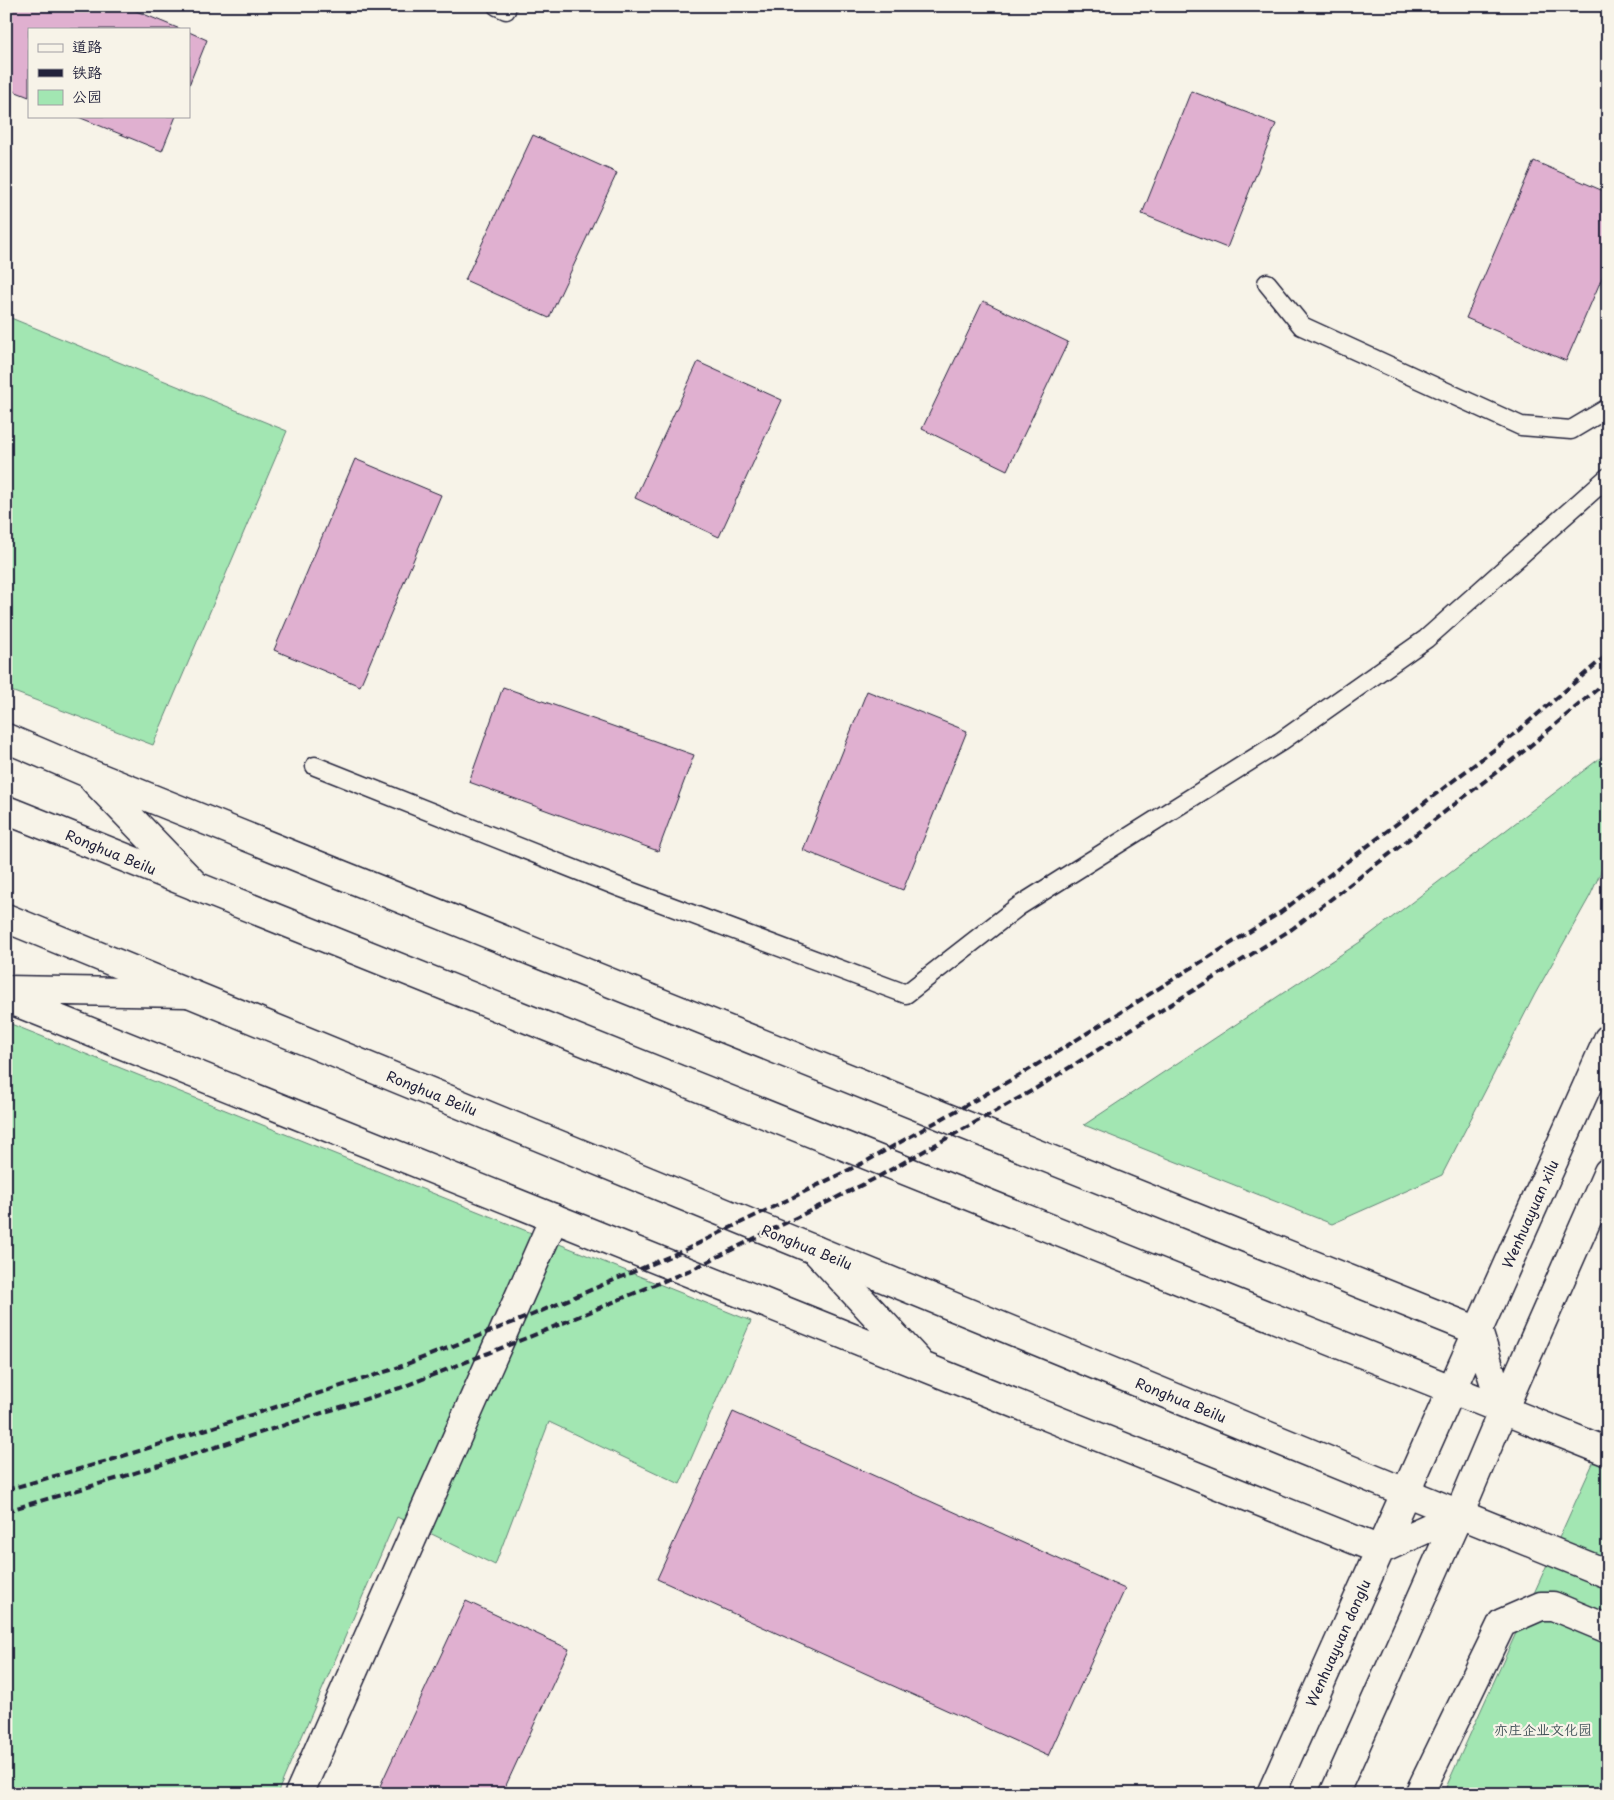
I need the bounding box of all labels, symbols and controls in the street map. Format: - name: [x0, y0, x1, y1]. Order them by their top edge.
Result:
- legend: [28, 28, 190, 118]
- text: 道路: [72, 34, 102, 57]
- text: 铁路: [72, 60, 102, 83]
- text: 公园: [72, 84, 102, 107]
- street label: Ronghua Beilu: [62, 824, 160, 880]
- street label: Ronghua Beilu: [383, 1065, 481, 1121]
- street label: Wenhuayuan xilu: [1497, 1156, 1563, 1272]
- street label: Ronghua Beilu: [758, 1219, 856, 1275]
- street label: Ronghua Beilu: [1132, 1372, 1230, 1428]
- street label: Wenhuayuan donglu: [1300, 1576, 1376, 1710]
- park label: 亦庄企业文化园: [1494, 1719, 1592, 1740]

